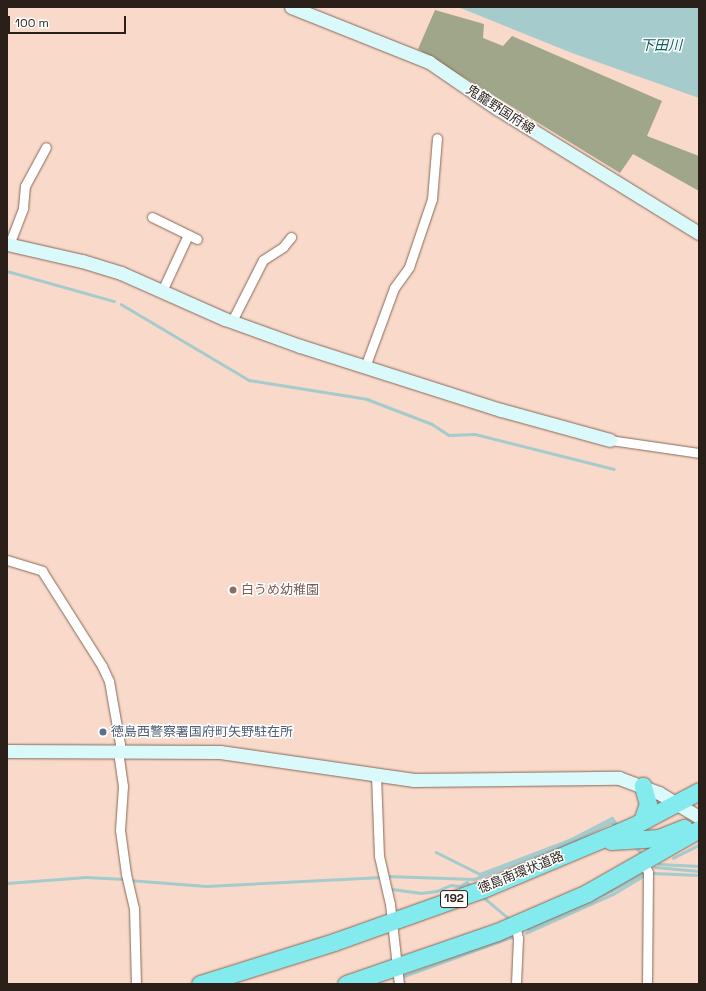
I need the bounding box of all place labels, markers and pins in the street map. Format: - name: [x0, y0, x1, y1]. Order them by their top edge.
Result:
- place label: 白うめ幼稚園: [241, 582, 319, 598]
- marker: 白うめ幼稚園: [228, 585, 238, 595]
- place label: 徳島西警察署国府町矢野駐在所: [111, 724, 293, 740]
- marker: 徳島西警察署国府町矢野駐在所: [98, 727, 108, 737]

